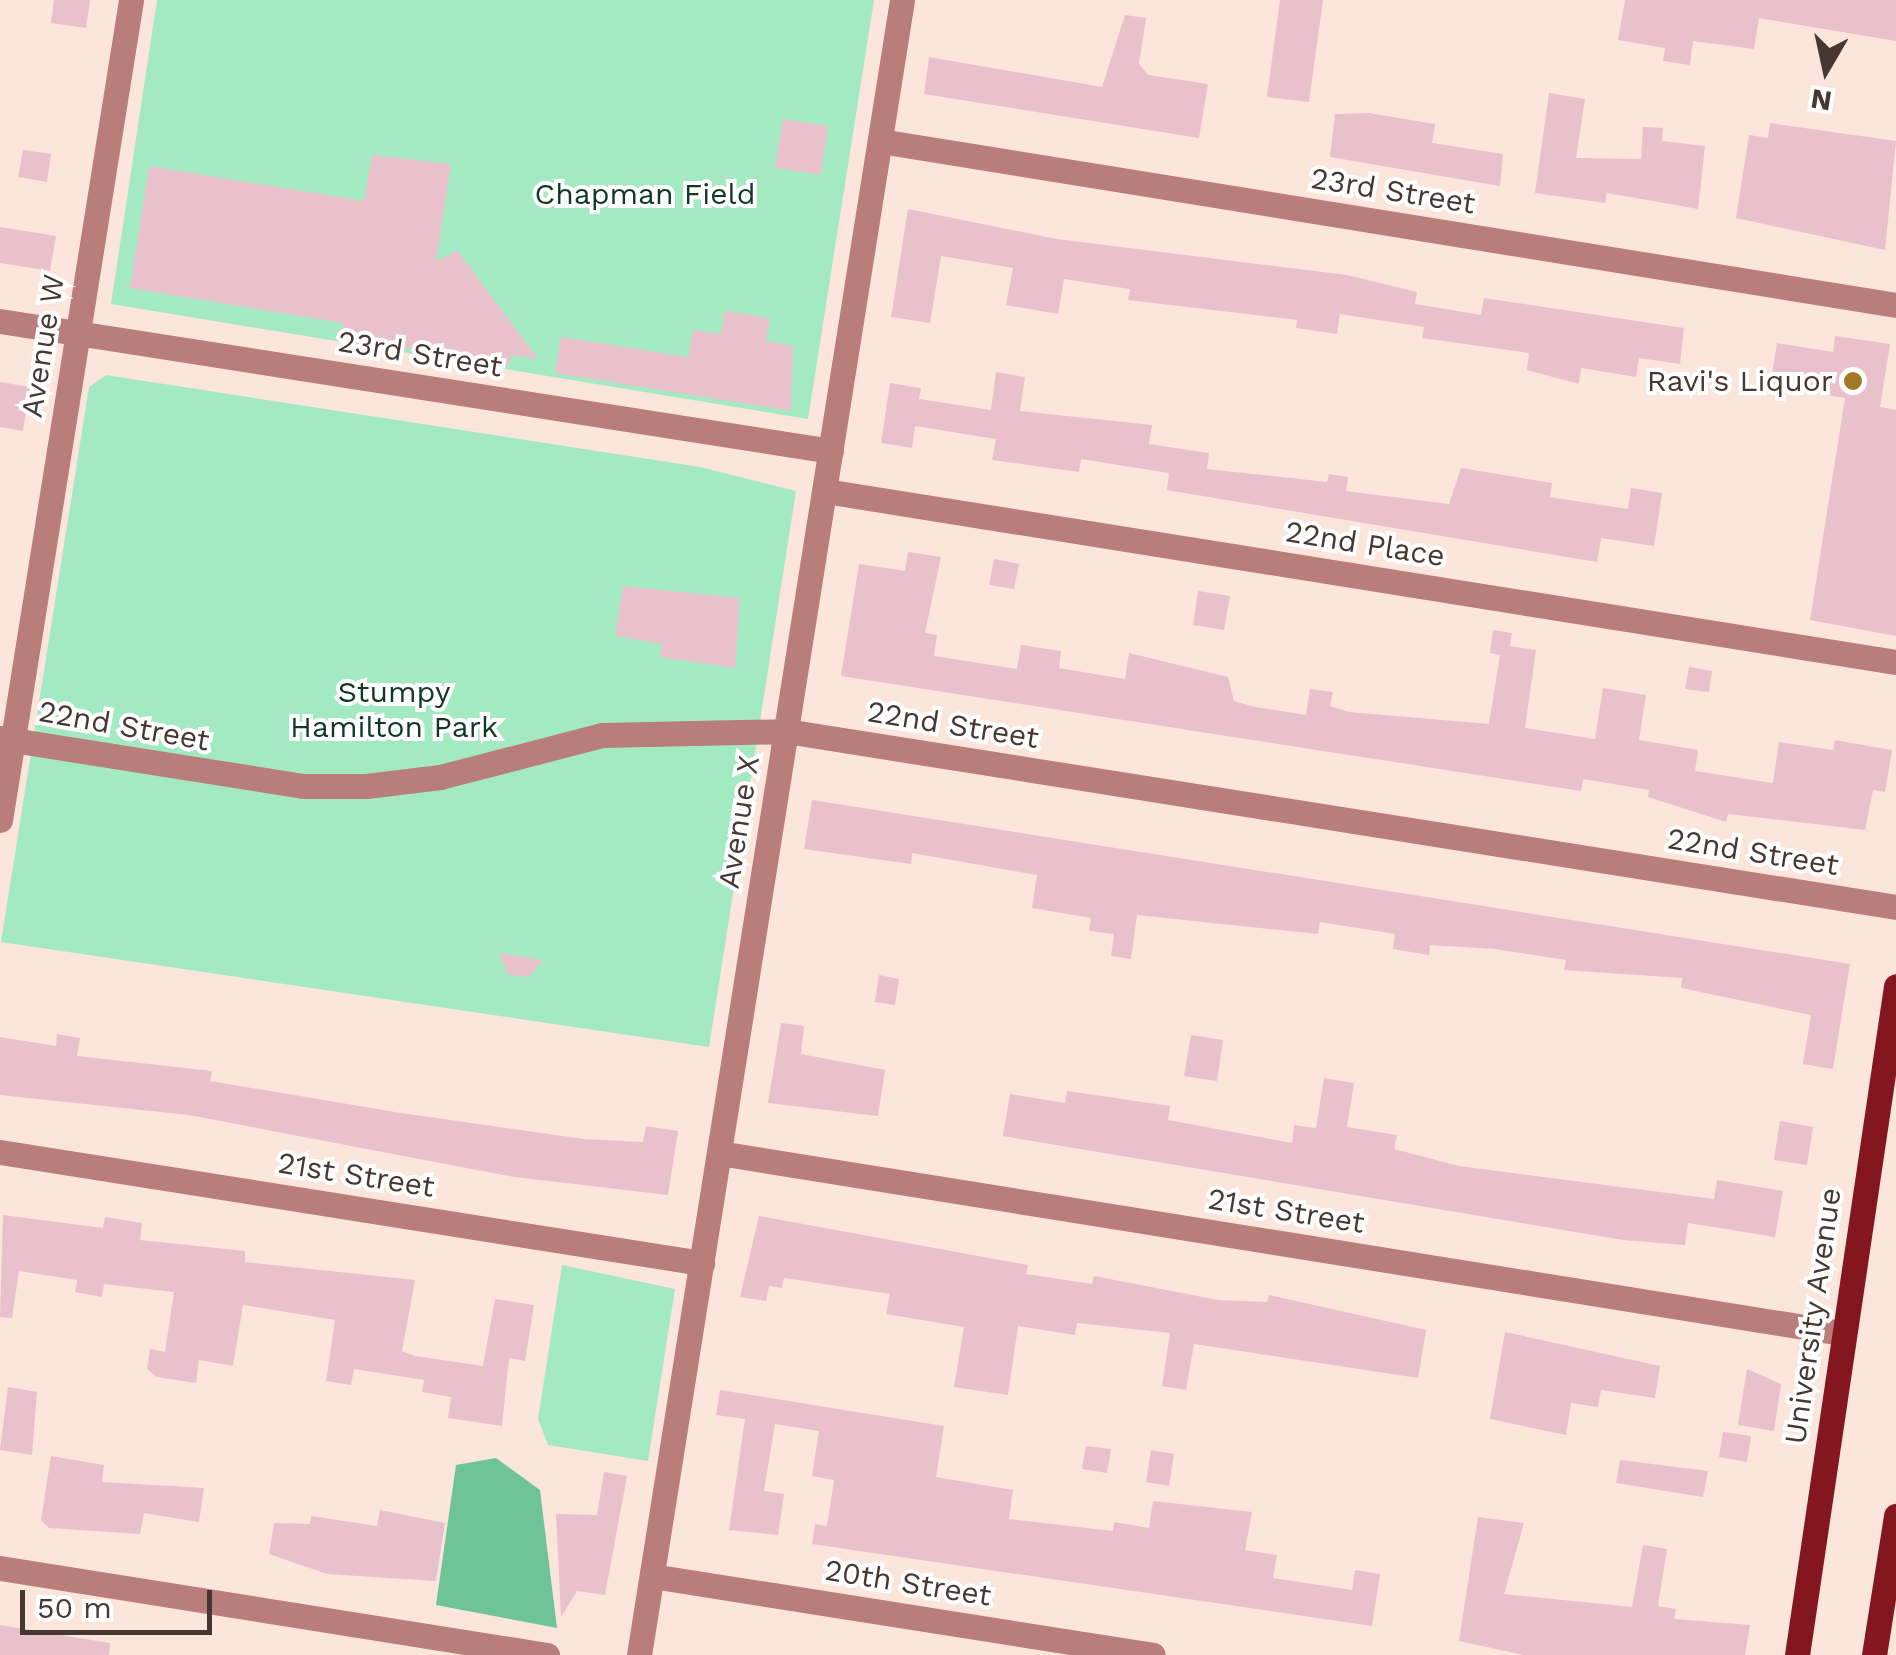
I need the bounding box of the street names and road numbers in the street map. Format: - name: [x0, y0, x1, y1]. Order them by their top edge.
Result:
- street label: 23rd Street: [1308, 160, 1478, 222]
- street label: Avenue W: [14, 271, 72, 421]
- street label: 23rd Street: [335, 323, 505, 385]
- street label: 22nd Place: [1283, 514, 1447, 574]
- street label: 22nd Street: [36, 693, 212, 759]
- street label: 22nd Street: [865, 694, 1041, 756]
- street label: Avenue X: [711, 753, 767, 891]
- street label: 22nd Street: [1665, 821, 1841, 883]
- street label: 21st Street: [275, 1145, 437, 1205]
- street label: 21st Street: [1205, 1181, 1367, 1241]
- street label: University Avenue: [1777, 1185, 1849, 1447]
- street label: 20th Street: [822, 1552, 994, 1614]

